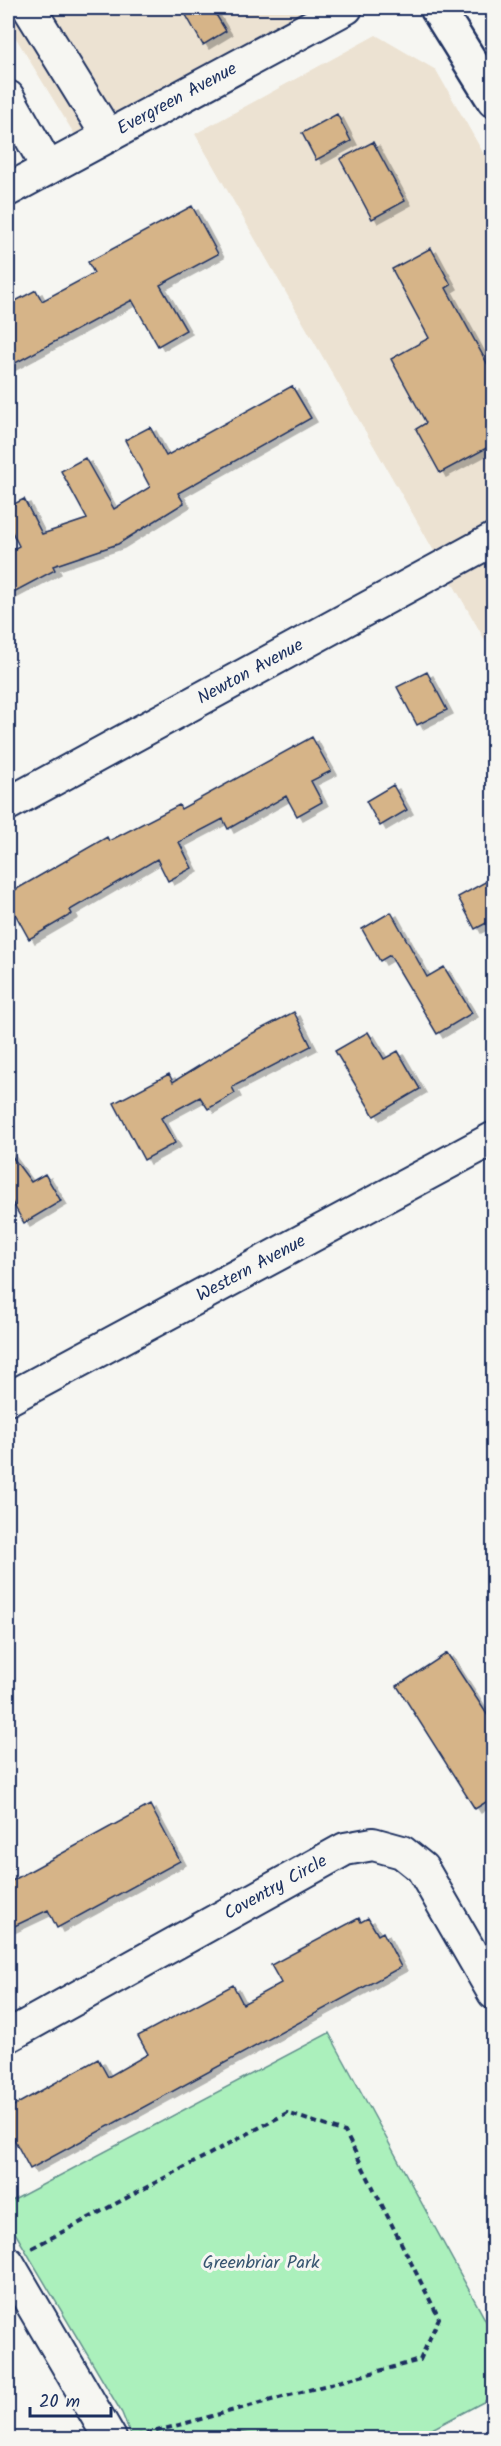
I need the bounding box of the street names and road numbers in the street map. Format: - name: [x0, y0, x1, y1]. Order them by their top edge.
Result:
- street label: Evergreen Avenue: [112, 55, 242, 143]
- street label: Newton Avenue: [192, 631, 309, 713]
- street label: Western Avenue: [191, 1227, 311, 1310]
- street label: Coventry Circle: [218, 1847, 333, 1928]

